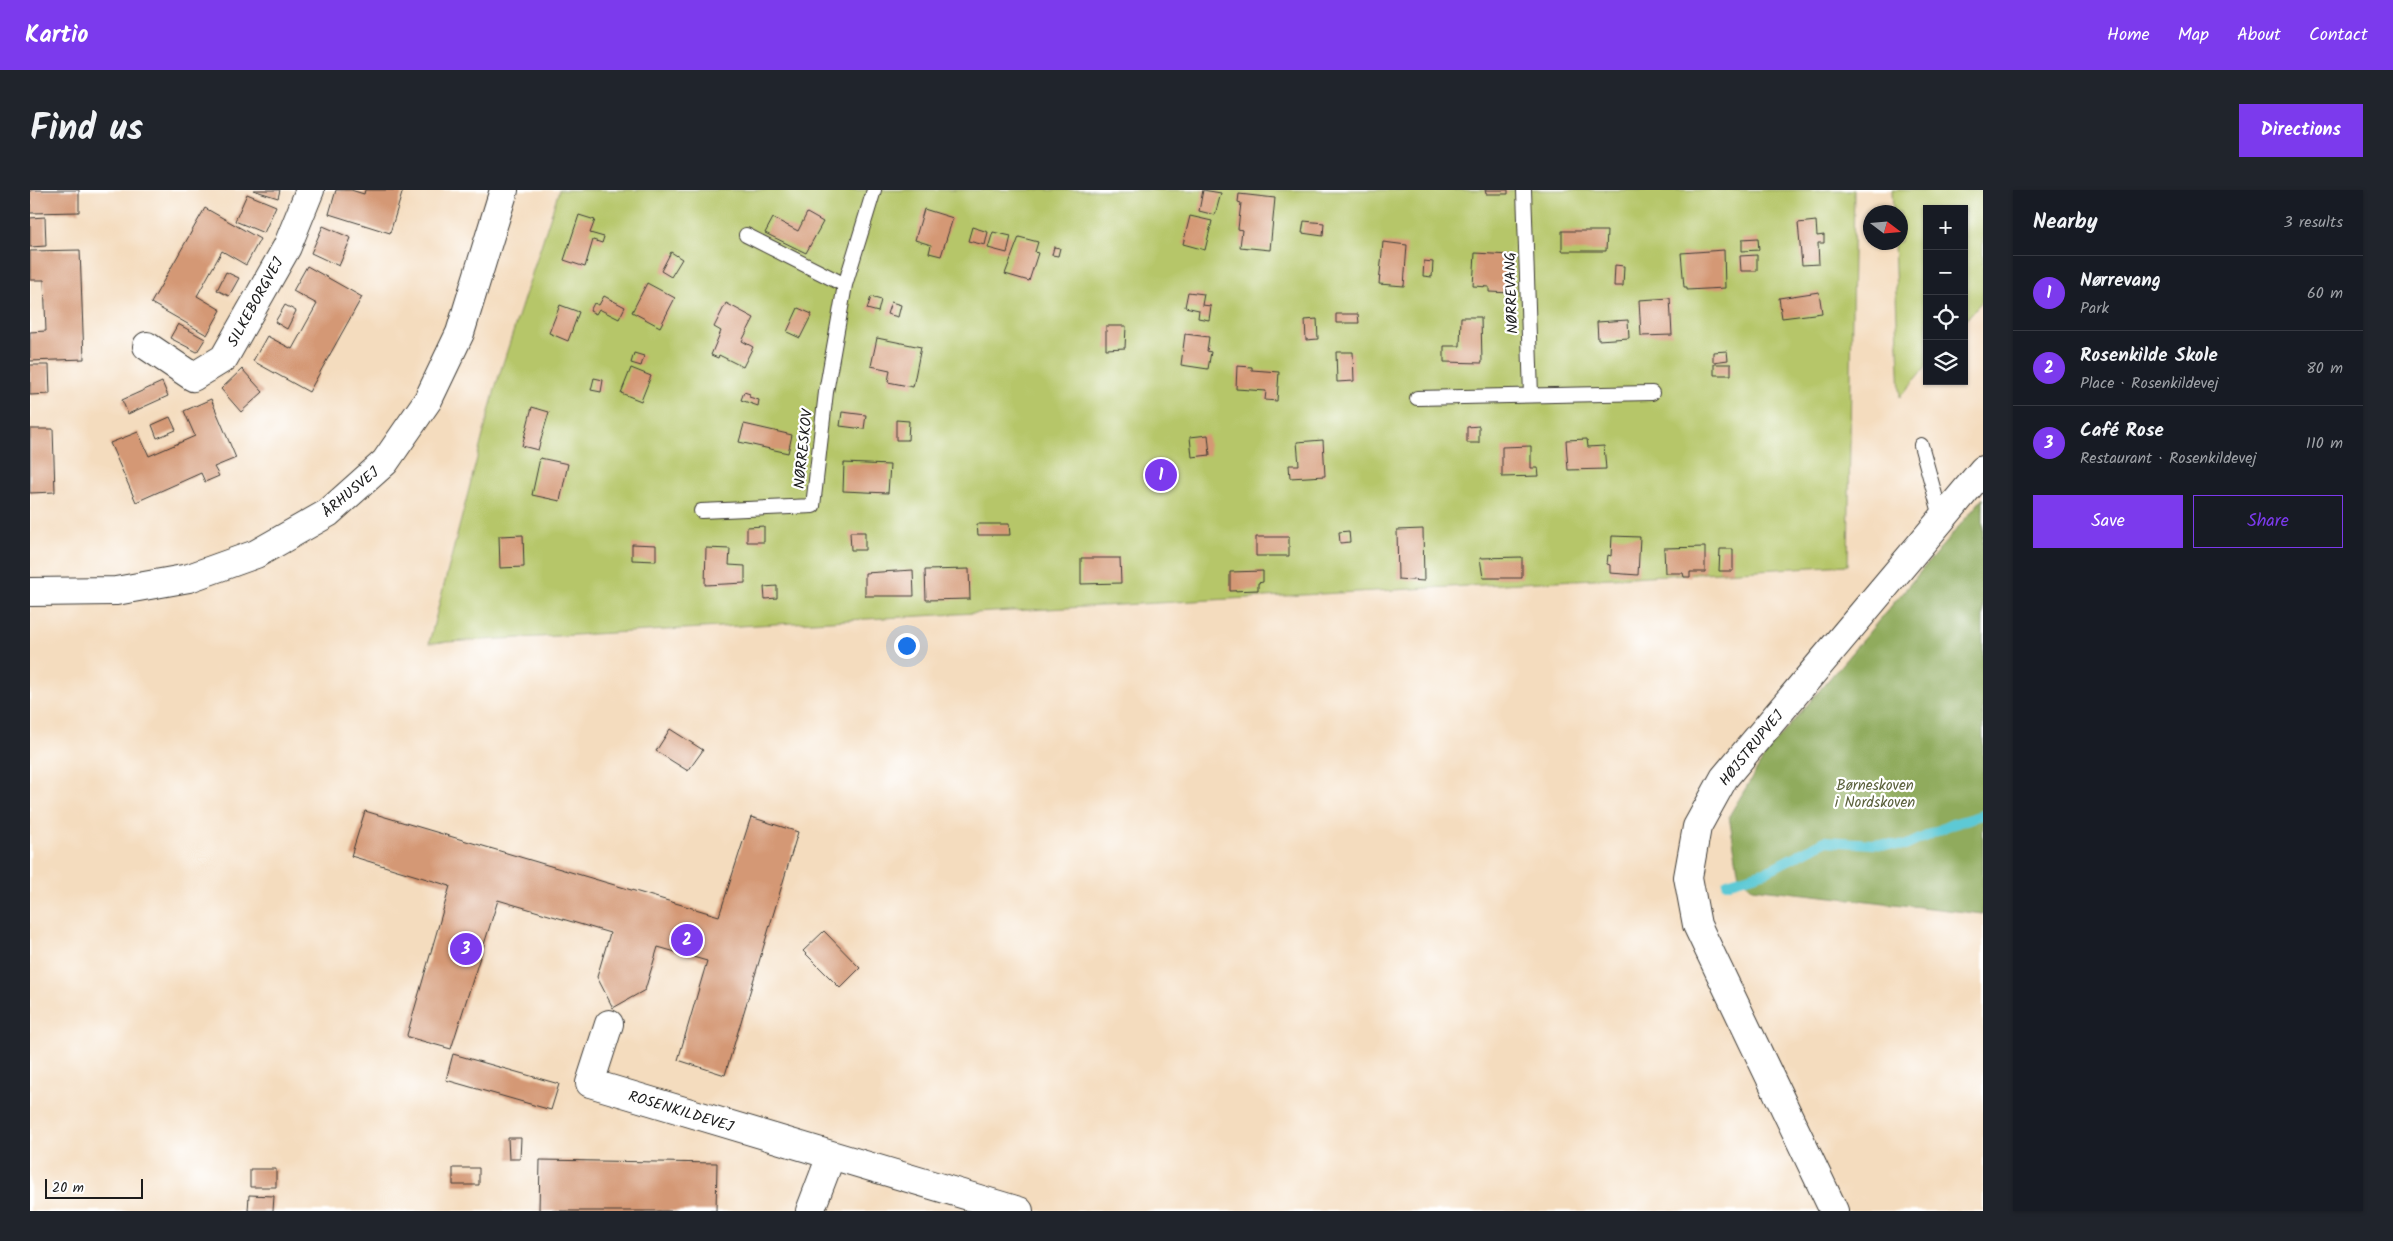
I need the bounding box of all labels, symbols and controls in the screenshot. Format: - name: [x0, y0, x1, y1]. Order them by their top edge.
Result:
- text: Kartio: [25, 16, 88, 55]
- text: Home: [2107, 21, 2150, 50]
- text: Map: [2178, 21, 2209, 50]
- text: About: [2237, 21, 2281, 50]
- text: Contact: [2309, 21, 2368, 50]
- text: Find us: [30, 102, 143, 158]
- button: Directions: [2239, 104, 2363, 157]
- north arrow: [1863, 205, 1908, 250]
- map controls: [1923, 205, 1968, 385]
- button: +: [1923, 205, 1968, 250]
- text: Nearby: [2033, 206, 2098, 239]
- text: 3 results: [2284, 210, 2343, 235]
- button: −: [1923, 250, 1968, 295]
- street label: NØRREVANG: [1499, 252, 1525, 334]
- street label: SILKEBORGVEJ: [221, 253, 291, 352]
- text: Nørrevang: [2080, 266, 2161, 296]
- text: 1: [2047, 281, 2051, 306]
- text: 60 m: [2307, 281, 2343, 306]
- button: locate: [1923, 295, 1968, 340]
- text: Park: [2080, 296, 2109, 321]
- button: layers: [1923, 340, 1968, 385]
- text: Rosenkilde Skole: [2080, 341, 2218, 371]
- text: 2: [2044, 356, 2054, 381]
- text: 80 m: [2306, 356, 2343, 381]
- text: Place · Rosenkildevej: [2080, 371, 2219, 396]
- street label: NØRRESKOV: [788, 407, 820, 490]
- text: Café Rose: [2080, 416, 2164, 446]
- text: 3: [2045, 431, 2053, 456]
- text: 110 m: [2306, 431, 2343, 456]
- text: Restaurant · Rosenkildevej: [2080, 446, 2256, 471]
- pin: 1: [1145, 456, 1177, 494]
- street label: ÅRHUSVEJ: [317, 461, 385, 524]
- button: Save: [2033, 495, 2183, 548]
- button: Share: [2193, 495, 2343, 548]
- your location: [894, 633, 920, 659]
- street label: HØJSTRUPVEJ: [1714, 705, 1791, 792]
- park label: Børneskoven i Nordskoven: [1835, 774, 1915, 815]
- pin: 2: [671, 921, 703, 959]
- pin: 3: [450, 930, 482, 968]
- street label: ROSENKILDEVEJ: [625, 1085, 737, 1140]
- scale bar: [45, 1176, 142, 1199]
- text: 20 m: [52, 1177, 84, 1199]

